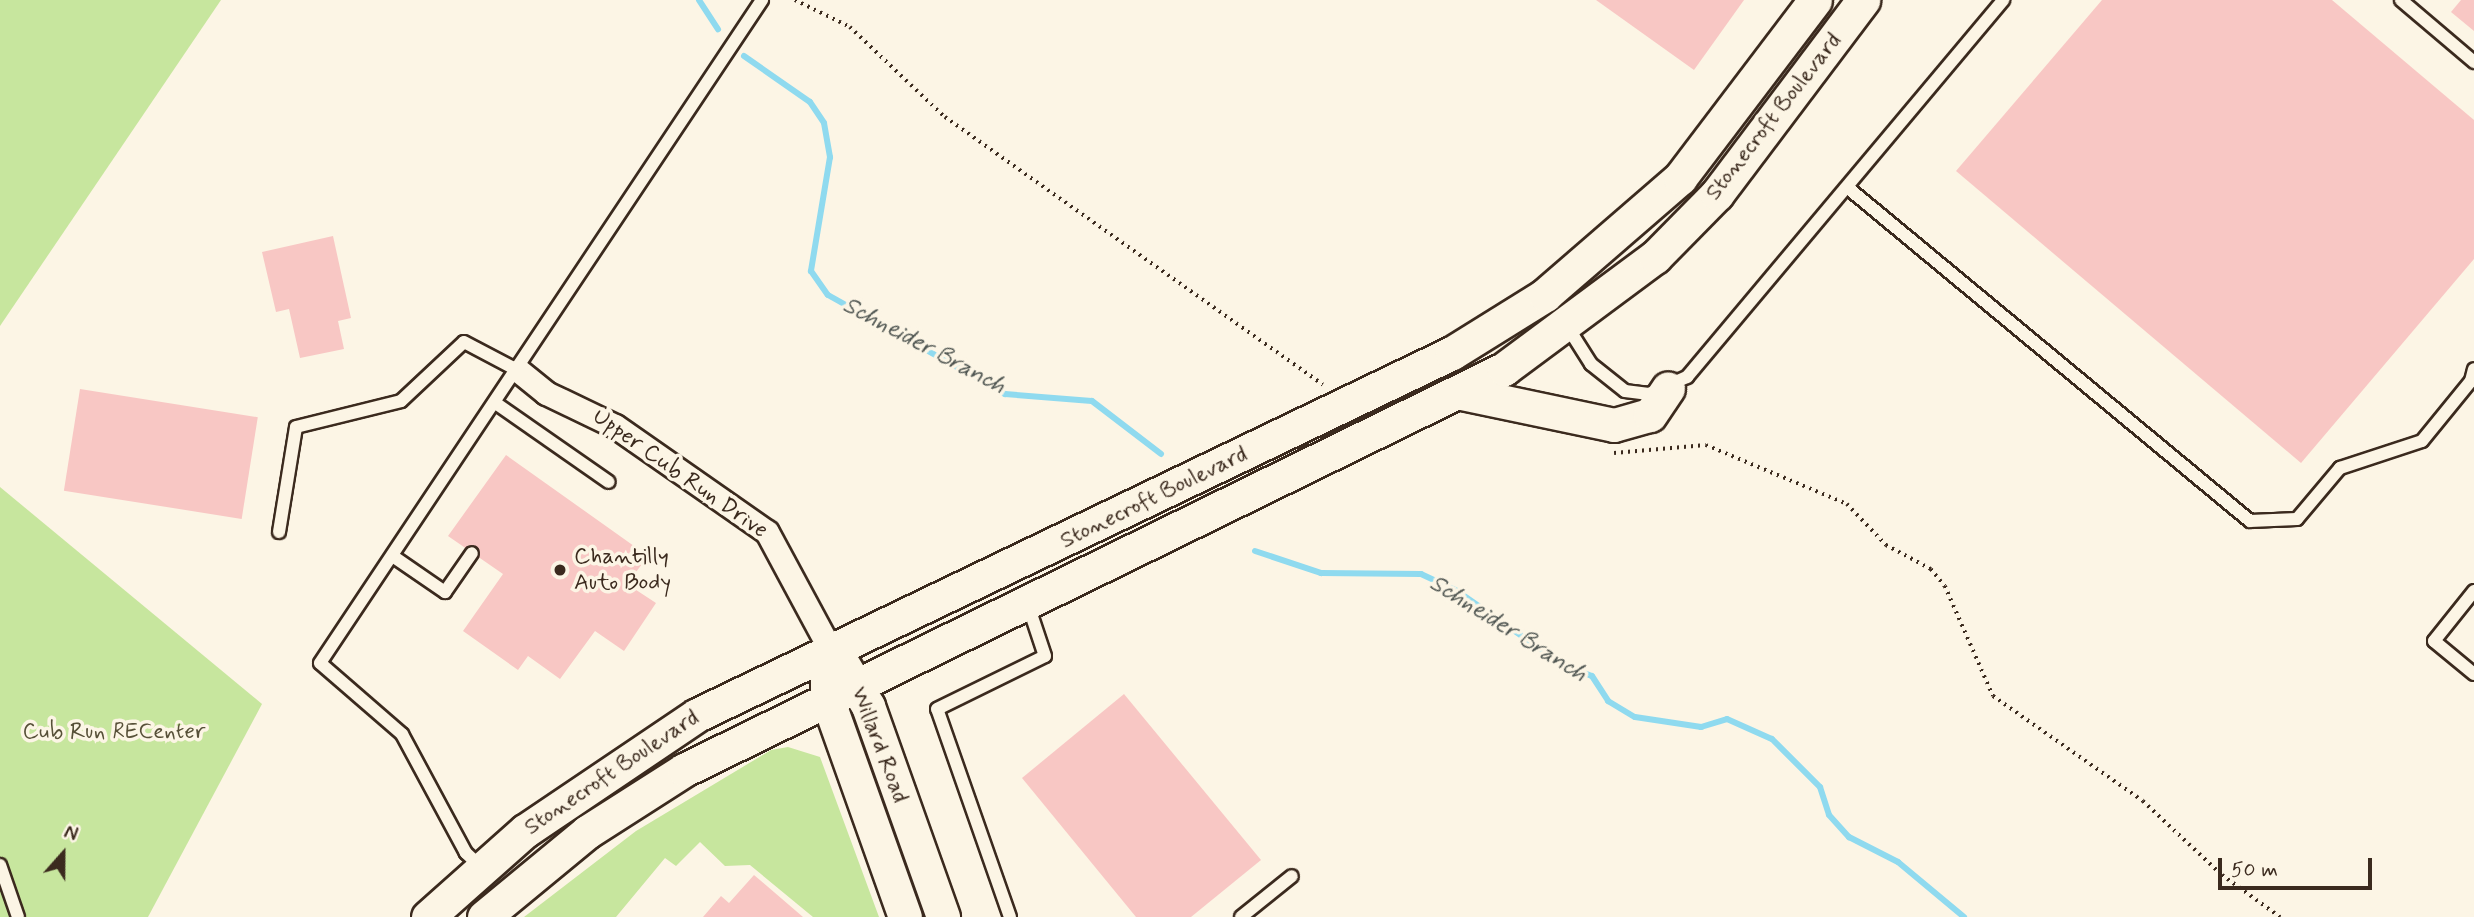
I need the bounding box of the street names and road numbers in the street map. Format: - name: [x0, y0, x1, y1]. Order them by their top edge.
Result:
- street label: Stonecroft Boulevard: [1701, 29, 1847, 205]
- street label: Upper Cub Run Drive: [589, 405, 771, 543]
- street label: Stonecroft Boulevard: [1057, 441, 1251, 555]
- street label: Willard Road: [845, 684, 913, 806]
- street label: Stonecroft Boulevard: [520, 705, 704, 841]

